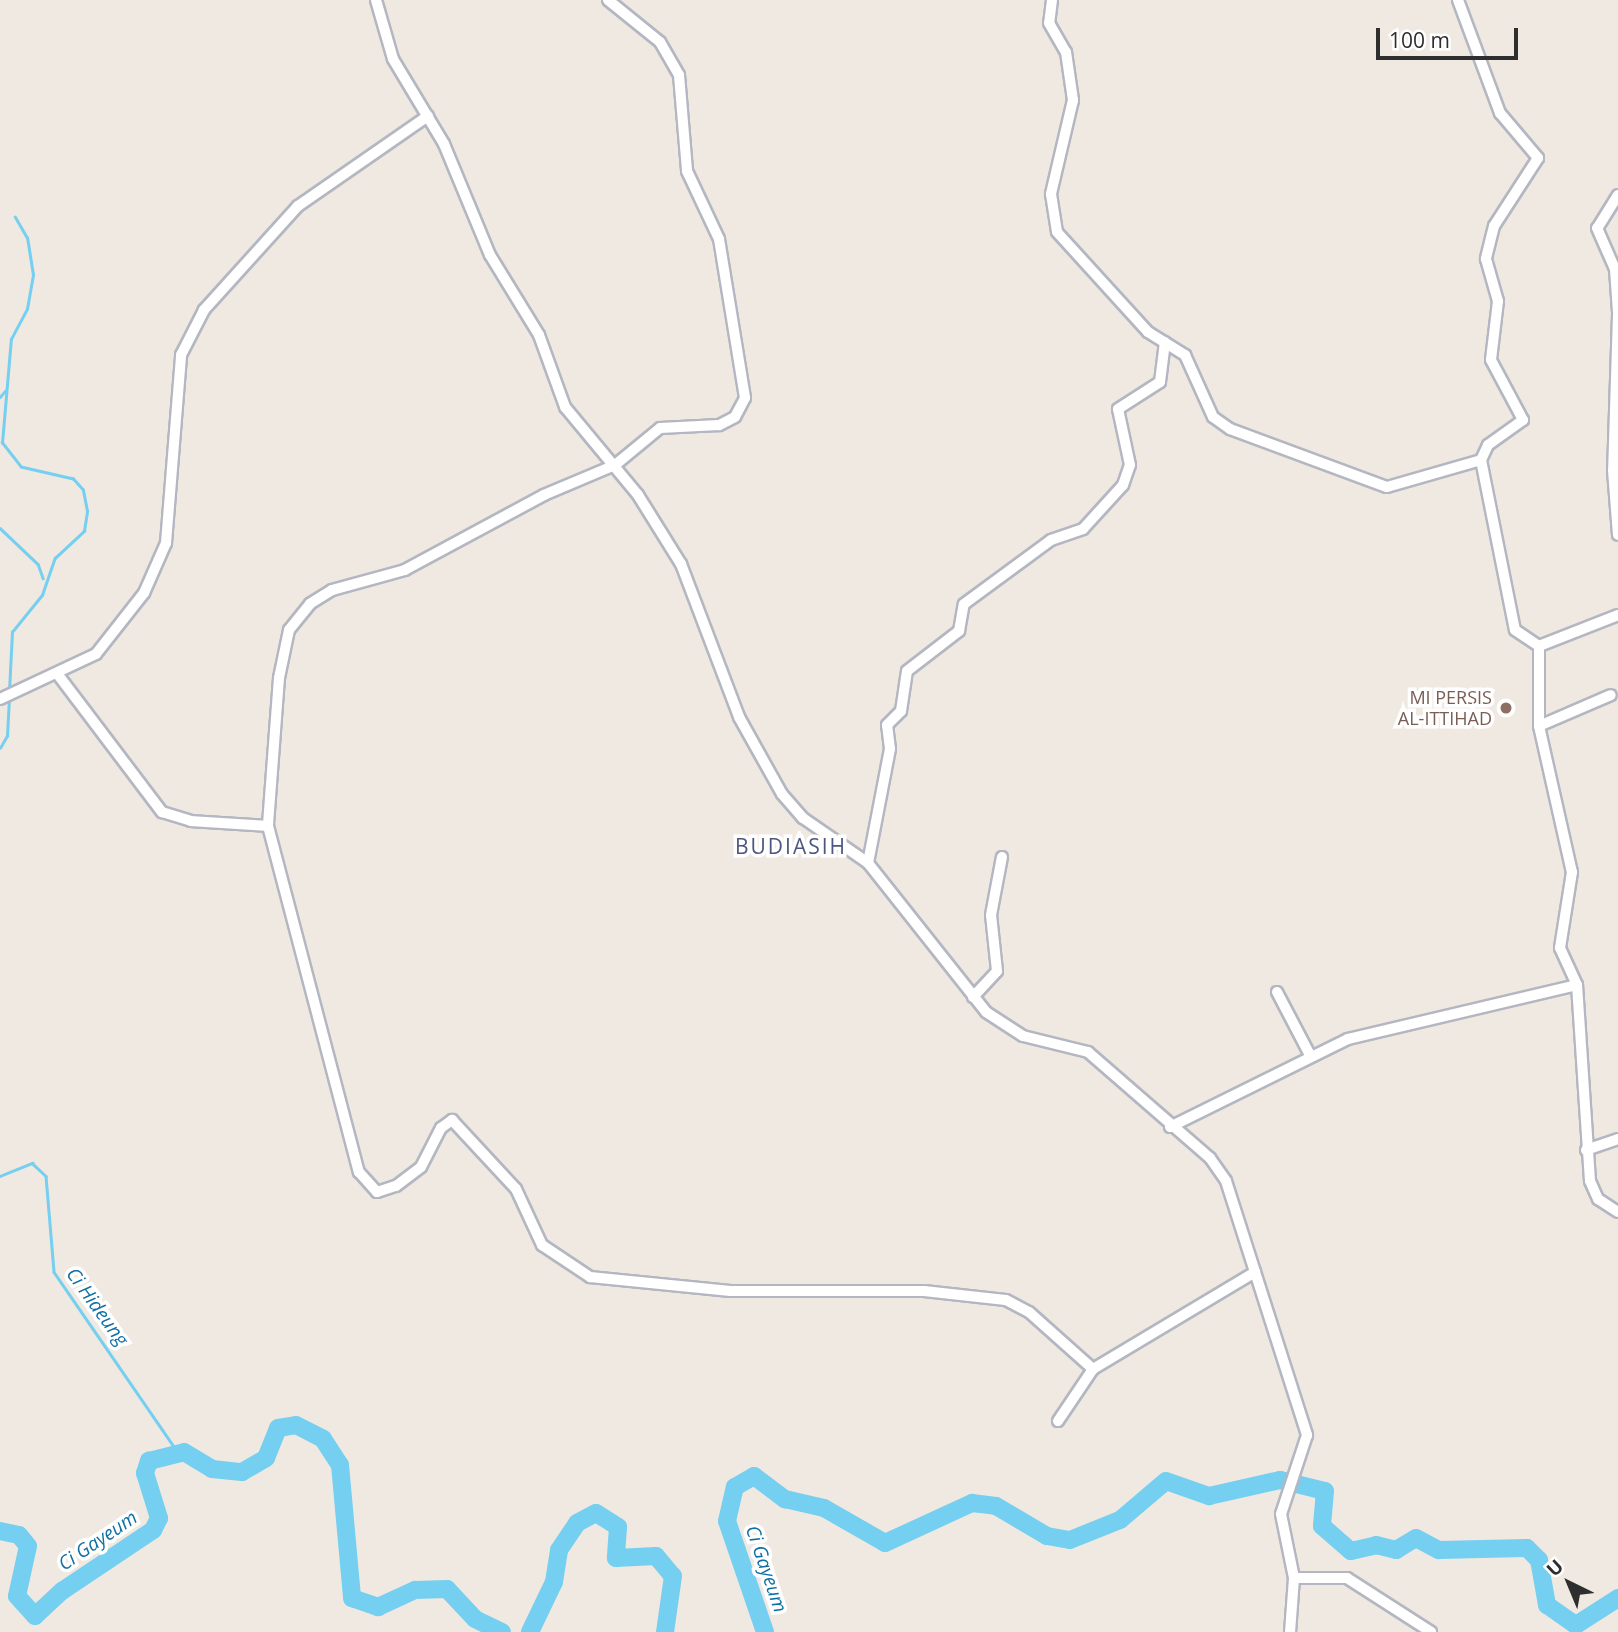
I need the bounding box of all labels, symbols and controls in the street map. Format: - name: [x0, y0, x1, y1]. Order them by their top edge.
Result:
- scale bar: [1380, 14, 1522, 58]
- text: 100 m: [1389, 26, 1450, 54]
- place label: MI PERSIS AL-ITTIHAD: [1398, 687, 1492, 730]
- marker: MI PERSIS AL-ITTIHAD: [1498, 700, 1514, 716]
- district label: BUDIASIH: [736, 833, 846, 859]
- water label: Ci Hideung: [61, 1264, 133, 1350]
- water label: Ci Gayeum: [54, 1506, 142, 1576]
- water label: Ci Gayeum: [741, 1523, 791, 1615]
- north arrow: [1534, 1548, 1604, 1618]
- text: U: [1541, 1553, 1569, 1582]

